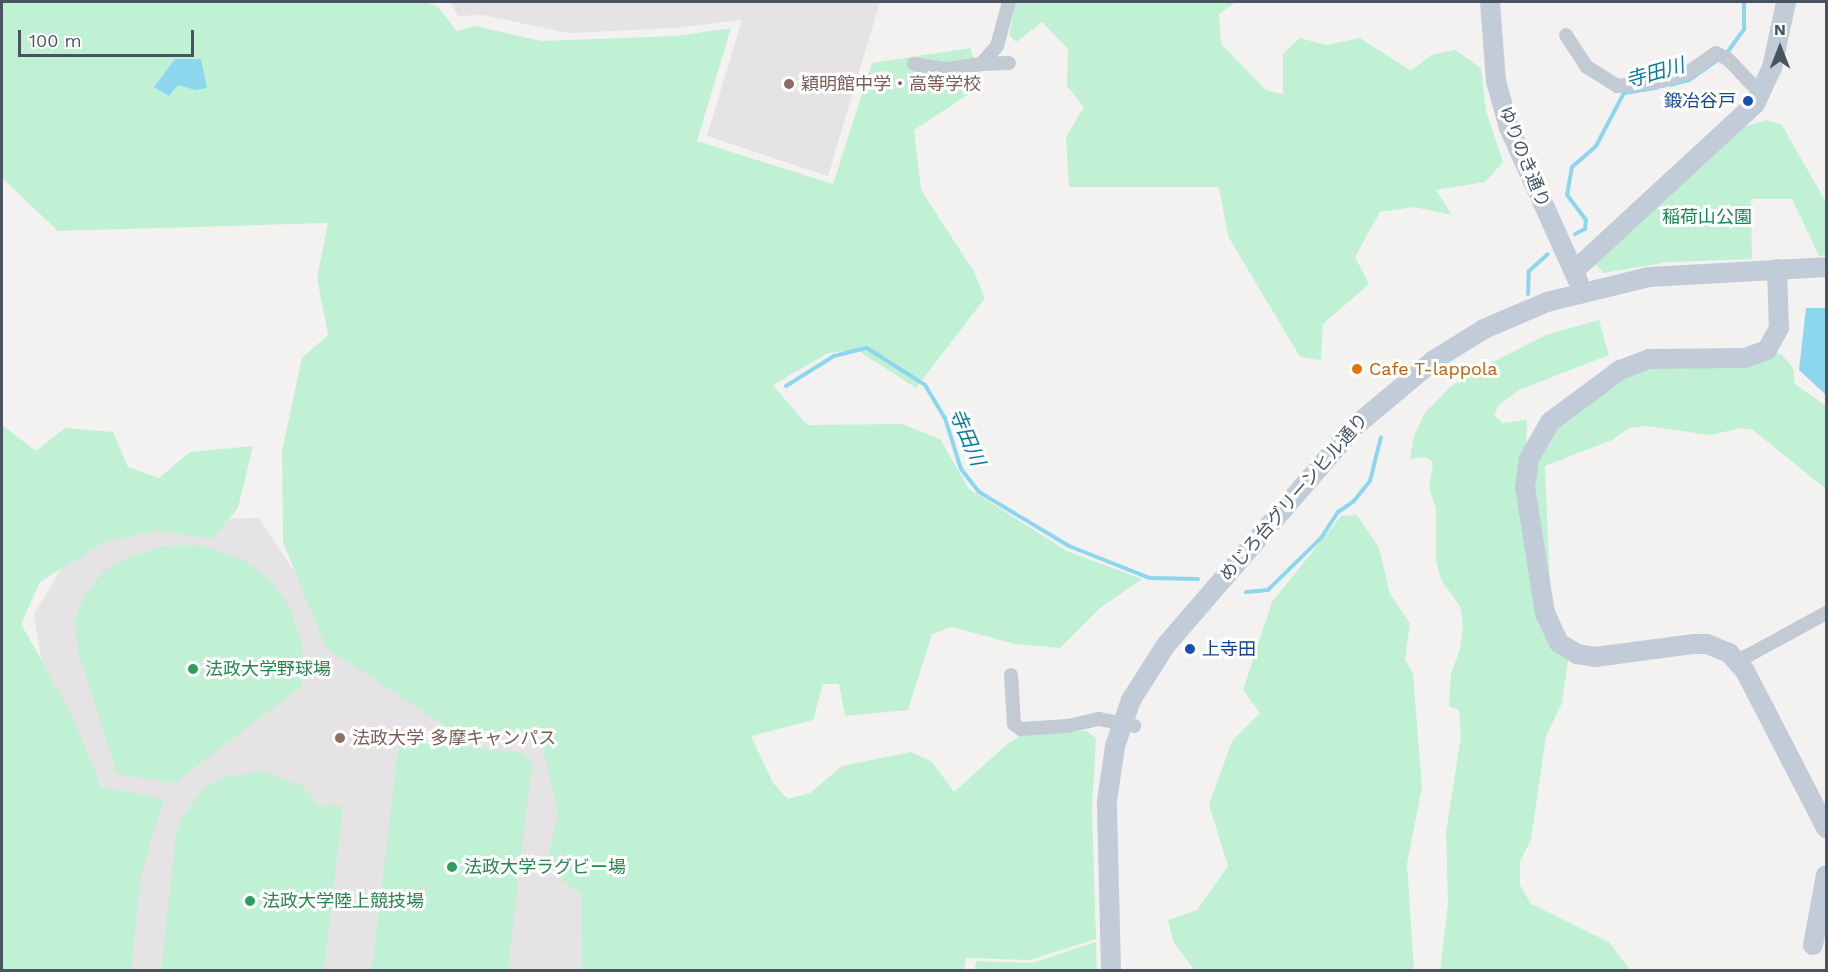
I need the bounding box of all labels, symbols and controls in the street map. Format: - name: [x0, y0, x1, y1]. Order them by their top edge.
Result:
- scale bar: [21, 18, 196, 56]
- north arrow: [1750, 18, 1810, 78]
- text: N: [1774, 20, 1786, 39]
- text: 100 m: [29, 30, 82, 51]
- water label: 寺田川: [1623, 53, 1687, 93]
- place label: 穎明館中学・高等学校: [801, 73, 981, 95]
- marker: 穎明館中学・高等学校: [782, 77, 796, 91]
- place label: 鍛冶谷戸: [1664, 90, 1736, 112]
- marker: 鍛冶谷戸: [1741, 94, 1755, 108]
- street label: ゆりのき通り: [1494, 103, 1554, 211]
- park label: 稲荷山公園: [1662, 206, 1752, 228]
- place label: Cafe T-lappola: [1369, 358, 1498, 380]
- marker: Cafe T-lappola: [1350, 362, 1364, 376]
- water label: 寺田川: [944, 405, 990, 469]
- street label: めじろ台グリーンヒル通り: [1215, 408, 1373, 586]
- place label: 上寺田: [1202, 638, 1256, 660]
- marker: 上寺田: [1183, 642, 1197, 656]
- place label: 法政大学野球場: [205, 658, 331, 680]
- marker: 法政大学野球場: [186, 662, 200, 676]
- place label: 法政大学 多摩キャンパス: [352, 727, 556, 749]
- marker: 法政大学 多摩キャンパス: [333, 731, 347, 745]
- place label: 法政大学ラグビー場: [464, 856, 626, 878]
- marker: 法政大学ラグビー場: [445, 860, 459, 874]
- place label: 法政大学陸上競技場: [262, 890, 424, 912]
- marker: 法政大学陸上競技場: [243, 894, 257, 908]

